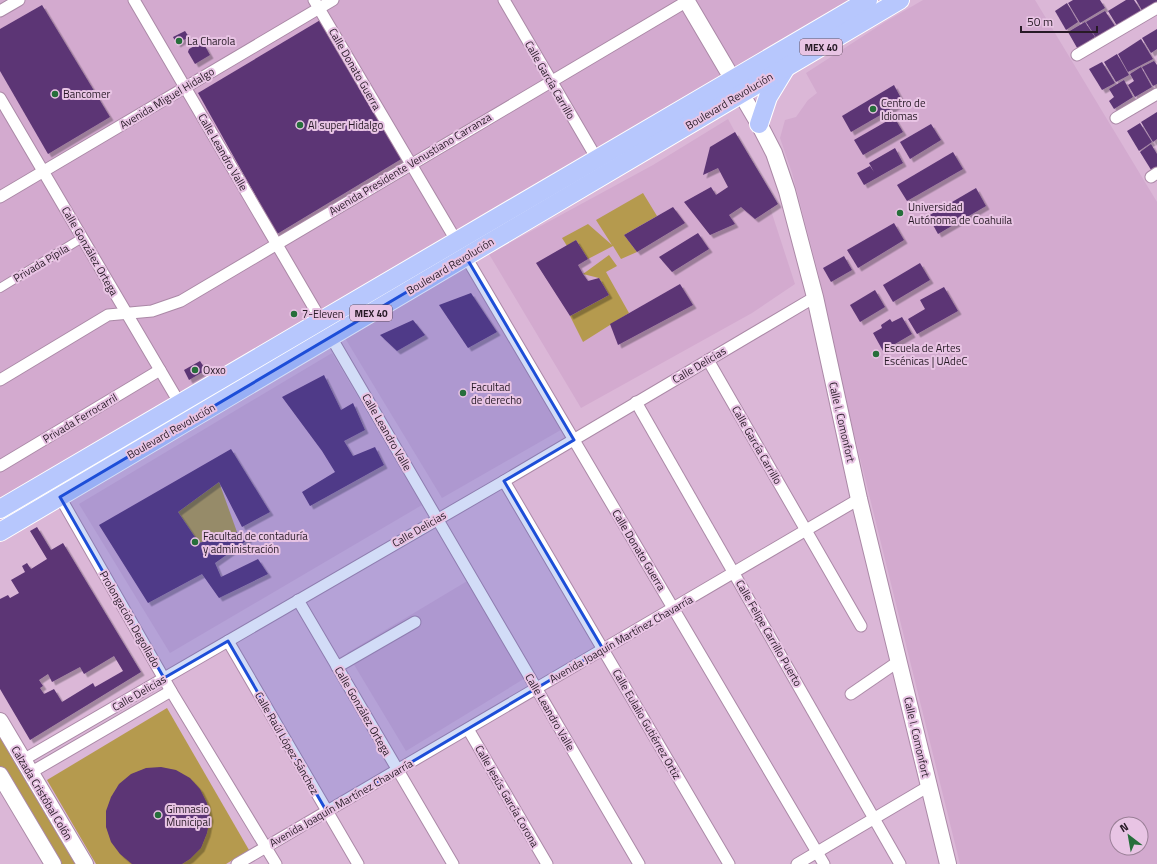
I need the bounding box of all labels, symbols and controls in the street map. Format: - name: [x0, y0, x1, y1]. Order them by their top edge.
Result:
- scale bar: [1021, 8, 1097, 34]
- text: 50 m: [1027, 12, 1053, 31]
- street label: Calle Donato Guerra: [325, 25, 385, 113]
- place label: La Charola: [187, 33, 236, 49]
- marker: La Charola: [174, 36, 184, 46]
- street label: Calle García Carrillo: [521, 38, 579, 122]
- road number: MEX 40: [800, 39, 842, 55]
- street label: Avenida Miguel Hidalgo: [117, 63, 218, 133]
- street label: Boulevard Revolución: [682, 68, 776, 133]
- place label: Bancomer: [63, 86, 110, 102]
- marker: Bancomer: [50, 89, 60, 99]
- place label: Centro de Idiomas: [881, 95, 926, 124]
- marker: Centro de Idiomas: [868, 104, 878, 114]
- street label: Avenida Presidente Venustiano Carranza: [326, 109, 495, 219]
- street label: Calle Leandro Valle: [194, 110, 252, 194]
- place label: Al super Hidalgo: [308, 117, 383, 133]
- marker: Al super Hidalgo: [295, 120, 305, 130]
- place label: Universidad Autónoma de Coahuila: [908, 199, 1013, 228]
- street label: Calle González Ortega: [58, 203, 122, 299]
- marker: Universidad Autónoma de Coahuila: [895, 208, 905, 218]
- street label: Boulevard Revolución: [403, 233, 497, 298]
- street label: Privada Pípila: [10, 240, 72, 286]
- road number: MEX 40: [350, 305, 392, 321]
- place label: 7-Eleven: [302, 306, 344, 322]
- marker: 7-Eleven: [289, 309, 299, 319]
- place label: Escuela de Artes Escénicas | UAdeC: [884, 340, 967, 369]
- street label: Calle Delicias: [669, 343, 729, 387]
- marker: Escuela de Artes Escénicas | UAdeC: [871, 349, 881, 359]
- place label: Oxxo: [203, 362, 226, 378]
- marker: Oxxo: [190, 365, 200, 375]
- place label: Facultad de derecho: [471, 379, 522, 408]
- street label: Calle I. Comonfort: [825, 380, 859, 464]
- marker: Facultad de derecho: [458, 388, 468, 398]
- street label: Privada Ferrocarril: [40, 389, 120, 447]
- street label: Calle Leandro Valle: [358, 390, 416, 474]
- street label: Boulevard Revolución: [124, 399, 218, 463]
- street label: Calle García Carrillo: [728, 403, 786, 487]
- street label: Calle Donato Guerra: [608, 506, 670, 594]
- street label: Calle Delicias: [389, 507, 449, 551]
- place label: Facultad de contaduría y administración: [203, 528, 308, 557]
- marker: Facultad de contaduría y administración: [190, 537, 200, 547]
- street label: Prolongación Degollado: [96, 568, 164, 670]
- street label: Calle Felipe Carrillo Puerto: [732, 577, 806, 689]
- street label: Avenida Joaquín Martínez Chavarría: [546, 591, 696, 687]
- street label: Calle González Ortega: [331, 663, 395, 759]
- street label: Calle Eulalio Gutiérrez Ortiz: [609, 666, 685, 782]
- street label: Calle Leandro Valle: [521, 670, 579, 754]
- street label: Calle Delicias: [109, 671, 169, 715]
- street label: Calle Raúl López Sánchez: [251, 689, 323, 797]
- street label: Calle I. Comonfort: [900, 695, 934, 779]
- street label: Calle Jesús García Corona: [471, 742, 543, 850]
- street label: Calzada Cristóbal Colón: [7, 743, 77, 843]
- street label: Avenida Joaquín Martínez Chavarría: [266, 755, 416, 851]
- place label: Gimnasio Municipal: [166, 801, 210, 830]
- marker: Gimnasio Municipal: [153, 810, 163, 820]
- north arrow: [1109, 816, 1149, 856]
- text: N: [1116, 819, 1131, 836]

